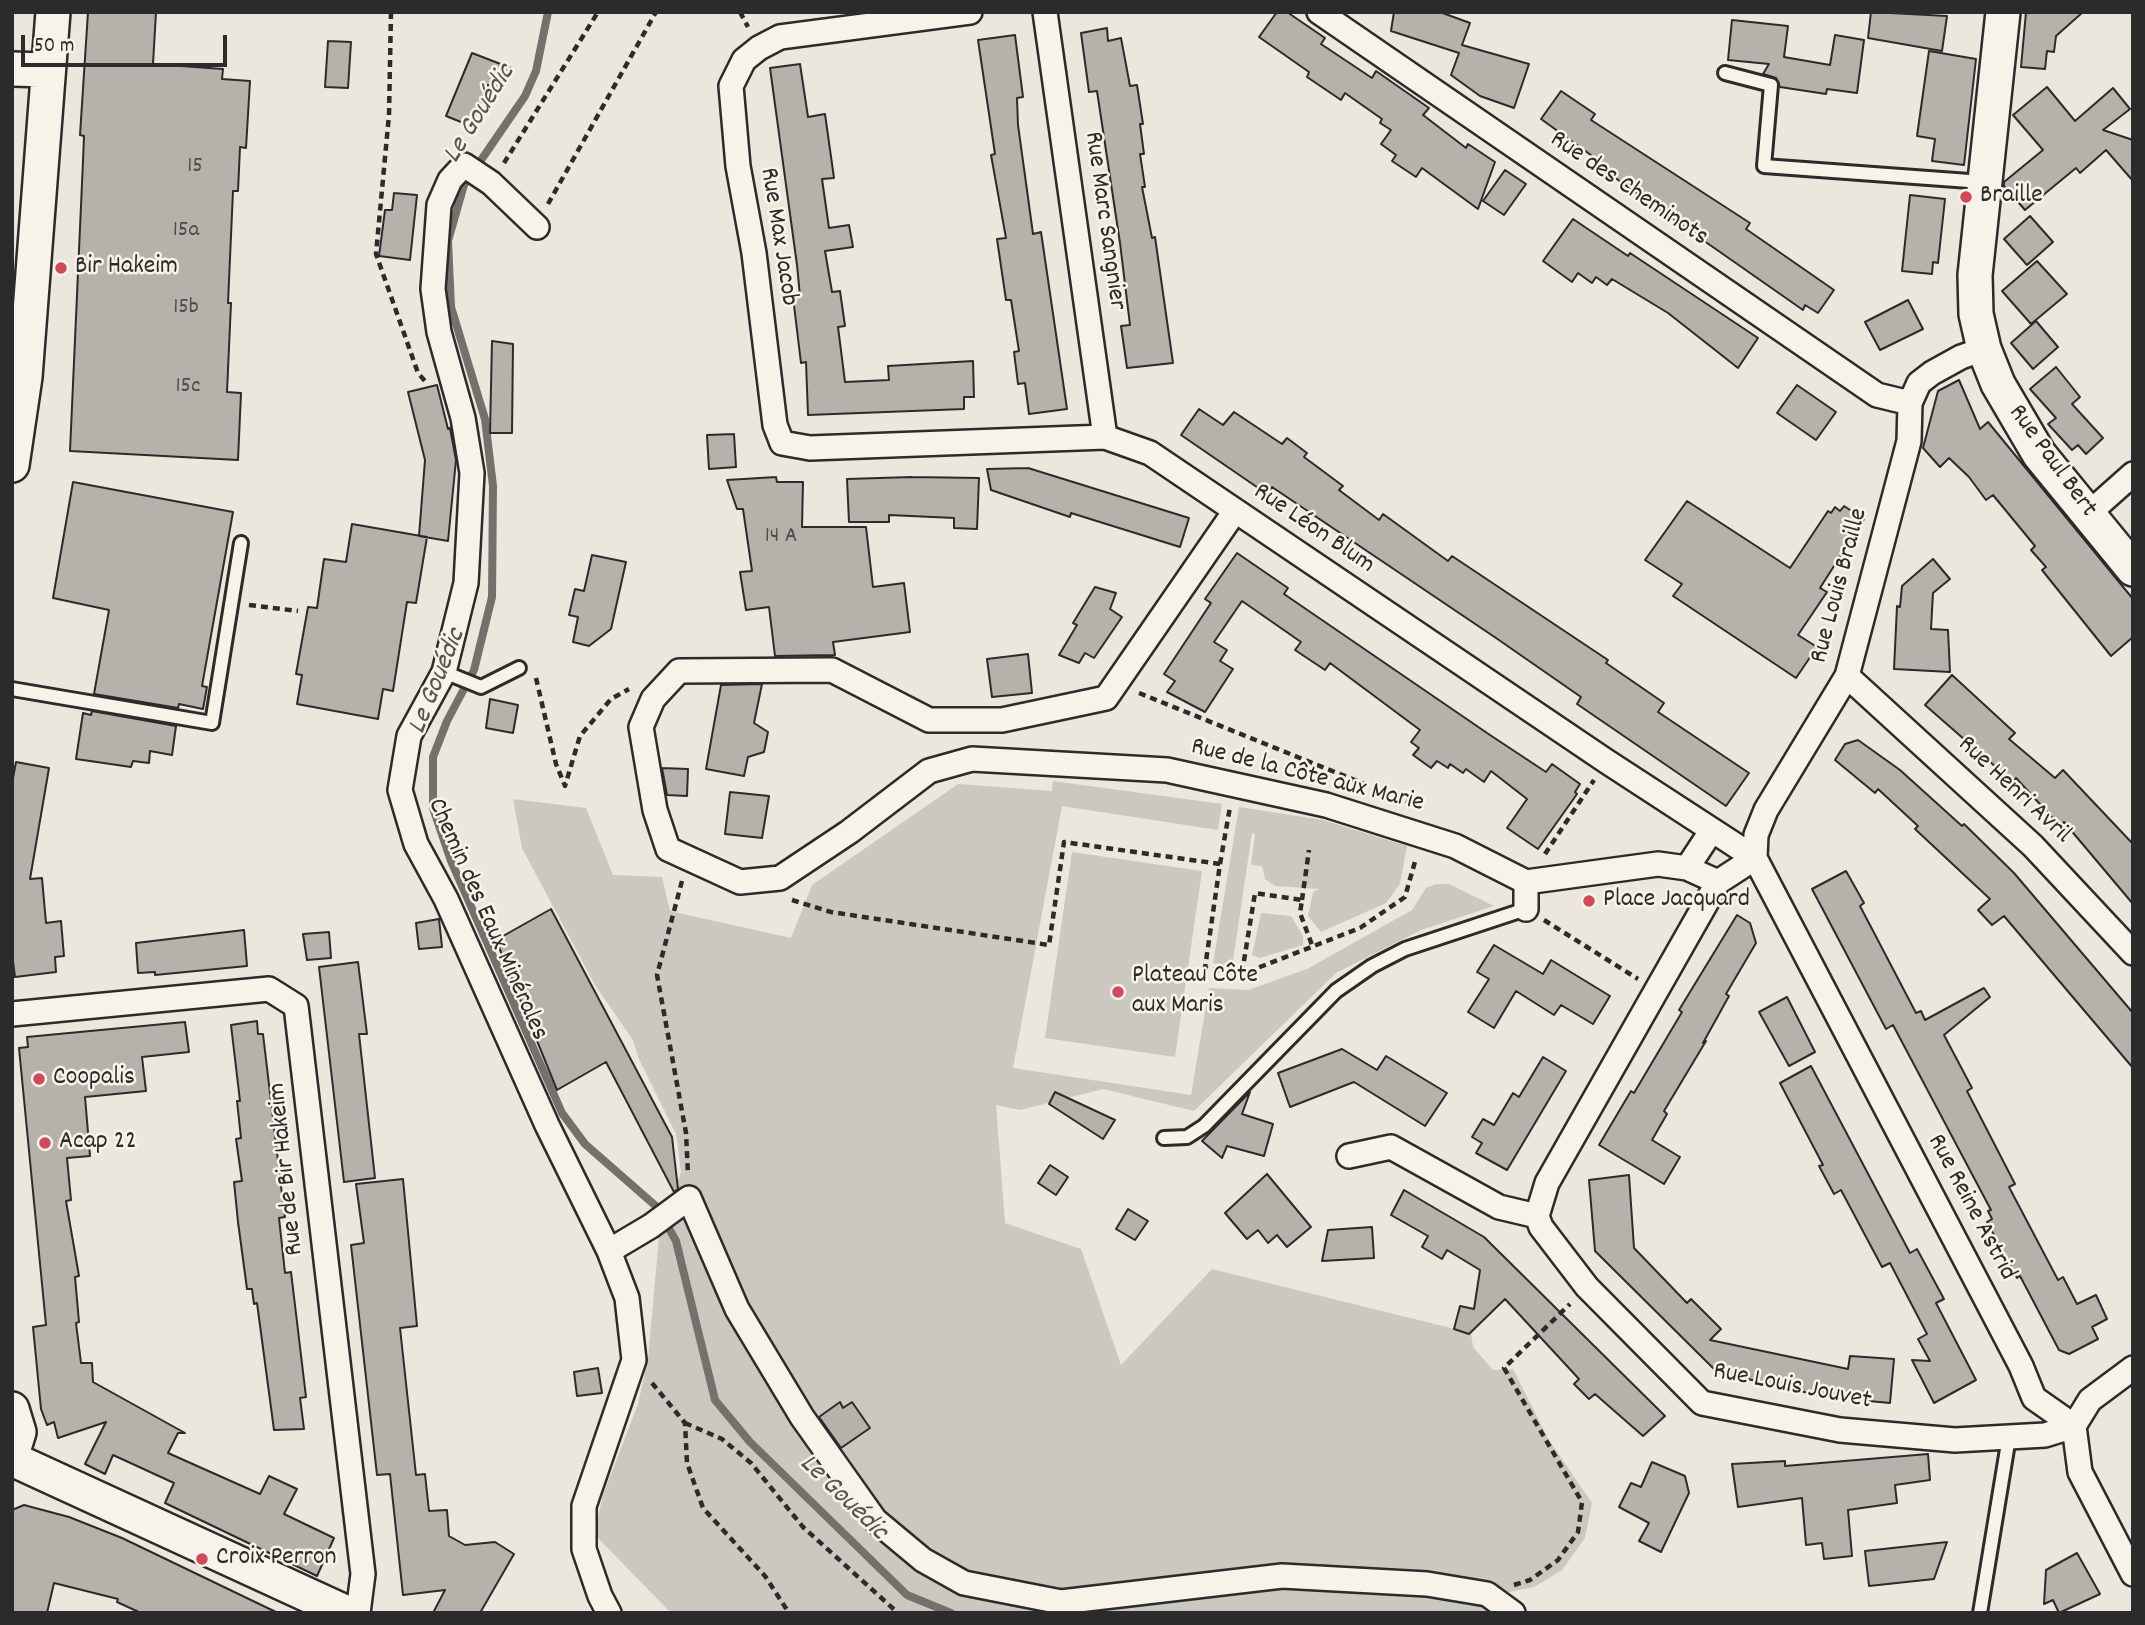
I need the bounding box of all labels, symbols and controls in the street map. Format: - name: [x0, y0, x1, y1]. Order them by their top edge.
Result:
- scale bar: [24, 21, 231, 65]
- text: 50 m: [34, 32, 74, 62]
- water label: Le Gouédic: [437, 59, 525, 171]
- street label: Rue des Cheminots: [1543, 125, 1713, 255]
- street label: Rue Marc Sangnier: [1075, 130, 1131, 312]
- house number: 15: [187, 154, 203, 182]
- street label: Rue Max Jacob: [751, 166, 803, 308]
- place label: Braille: [1980, 181, 2043, 213]
- marker: Braille: [1958, 189, 1974, 205]
- house number: 15a: [173, 218, 199, 246]
- place label: Bir Hakeim: [75, 252, 178, 284]
- marker: Bir Hakeim: [53, 260, 69, 276]
- house number: 15b: [173, 295, 199, 323]
- house number: 15c: [176, 374, 200, 402]
- street label: Rue Paul Bert: [2000, 400, 2102, 524]
- street label: Rue Léon Blum: [1246, 478, 1380, 582]
- street label: Rue Louis Braille: [1805, 505, 1877, 667]
- house number: 14 A: [765, 524, 797, 552]
- water label: Le Gouédic: [403, 625, 475, 739]
- street label: Rue Henri Avril: [1950, 730, 2076, 852]
- street label: Rue de la Côte aux Marie: [1187, 733, 1427, 821]
- street label: Chemin des Eaux Minérales: [419, 794, 553, 1046]
- place label: Place Jacquard: [1603, 885, 1750, 917]
- marker: Place Jacquard: [1581, 893, 1597, 909]
- place label: Plateau Côte aux Maris: [1132, 961, 1258, 1023]
- marker: Plateau Côte aux Maris: [1110, 984, 1126, 1000]
- place label: Coopalis: [53, 1063, 135, 1095]
- marker: Coopalis: [31, 1071, 47, 1087]
- street label: Rue de Bir Hakeim: [263, 1081, 313, 1257]
- place label: Acap 22: [59, 1127, 137, 1159]
- street label: Rue Reine Astrid: [1918, 1130, 2022, 1286]
- marker: Acap 22: [37, 1135, 53, 1151]
- street label: Rue Louis Jouvet: [1710, 1357, 1874, 1419]
- water label: Le Gouédic: [791, 1449, 893, 1549]
- place label: Croix Perron: [216, 1543, 337, 1575]
- marker: Croix Perron: [194, 1551, 210, 1567]

